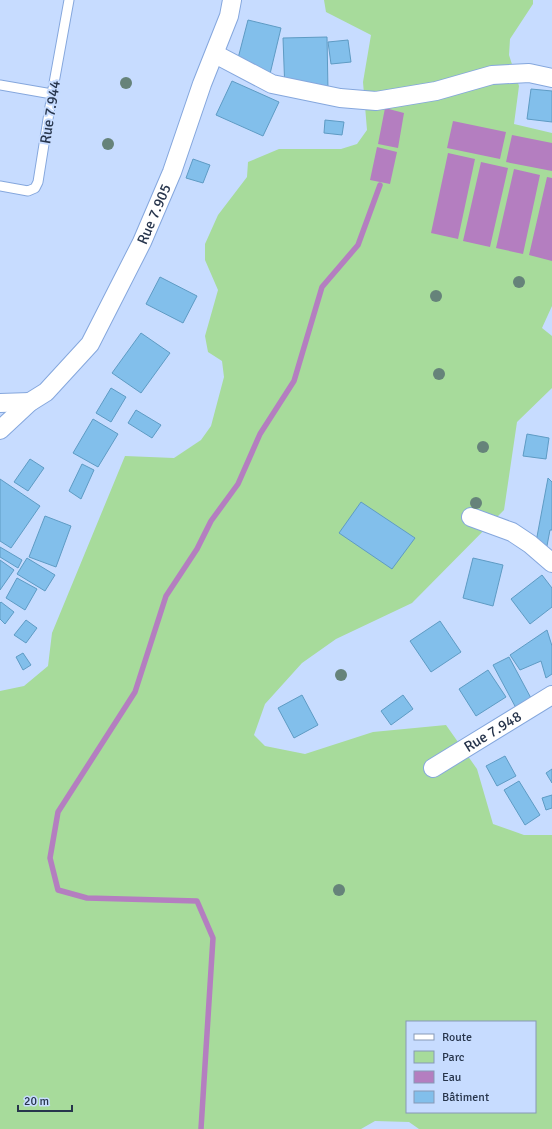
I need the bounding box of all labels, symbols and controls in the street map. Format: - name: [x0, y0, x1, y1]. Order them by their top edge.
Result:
- street label: Rue 7.944: [36, 79, 64, 145]
- street label: Rue 7.905: [133, 181, 175, 247]
- street label: Rue 7.948: [461, 707, 525, 756]
- legend: [406, 1021, 536, 1113]
- text: Route: [442, 1030, 472, 1045]
- text: Parc: [442, 1050, 465, 1065]
- text: Eau: [442, 1070, 461, 1085]
- scale bar: [18, 1087, 72, 1113]
- text: Bâtiment: [442, 1090, 489, 1105]
- text: 20 m: [24, 1094, 49, 1109]

